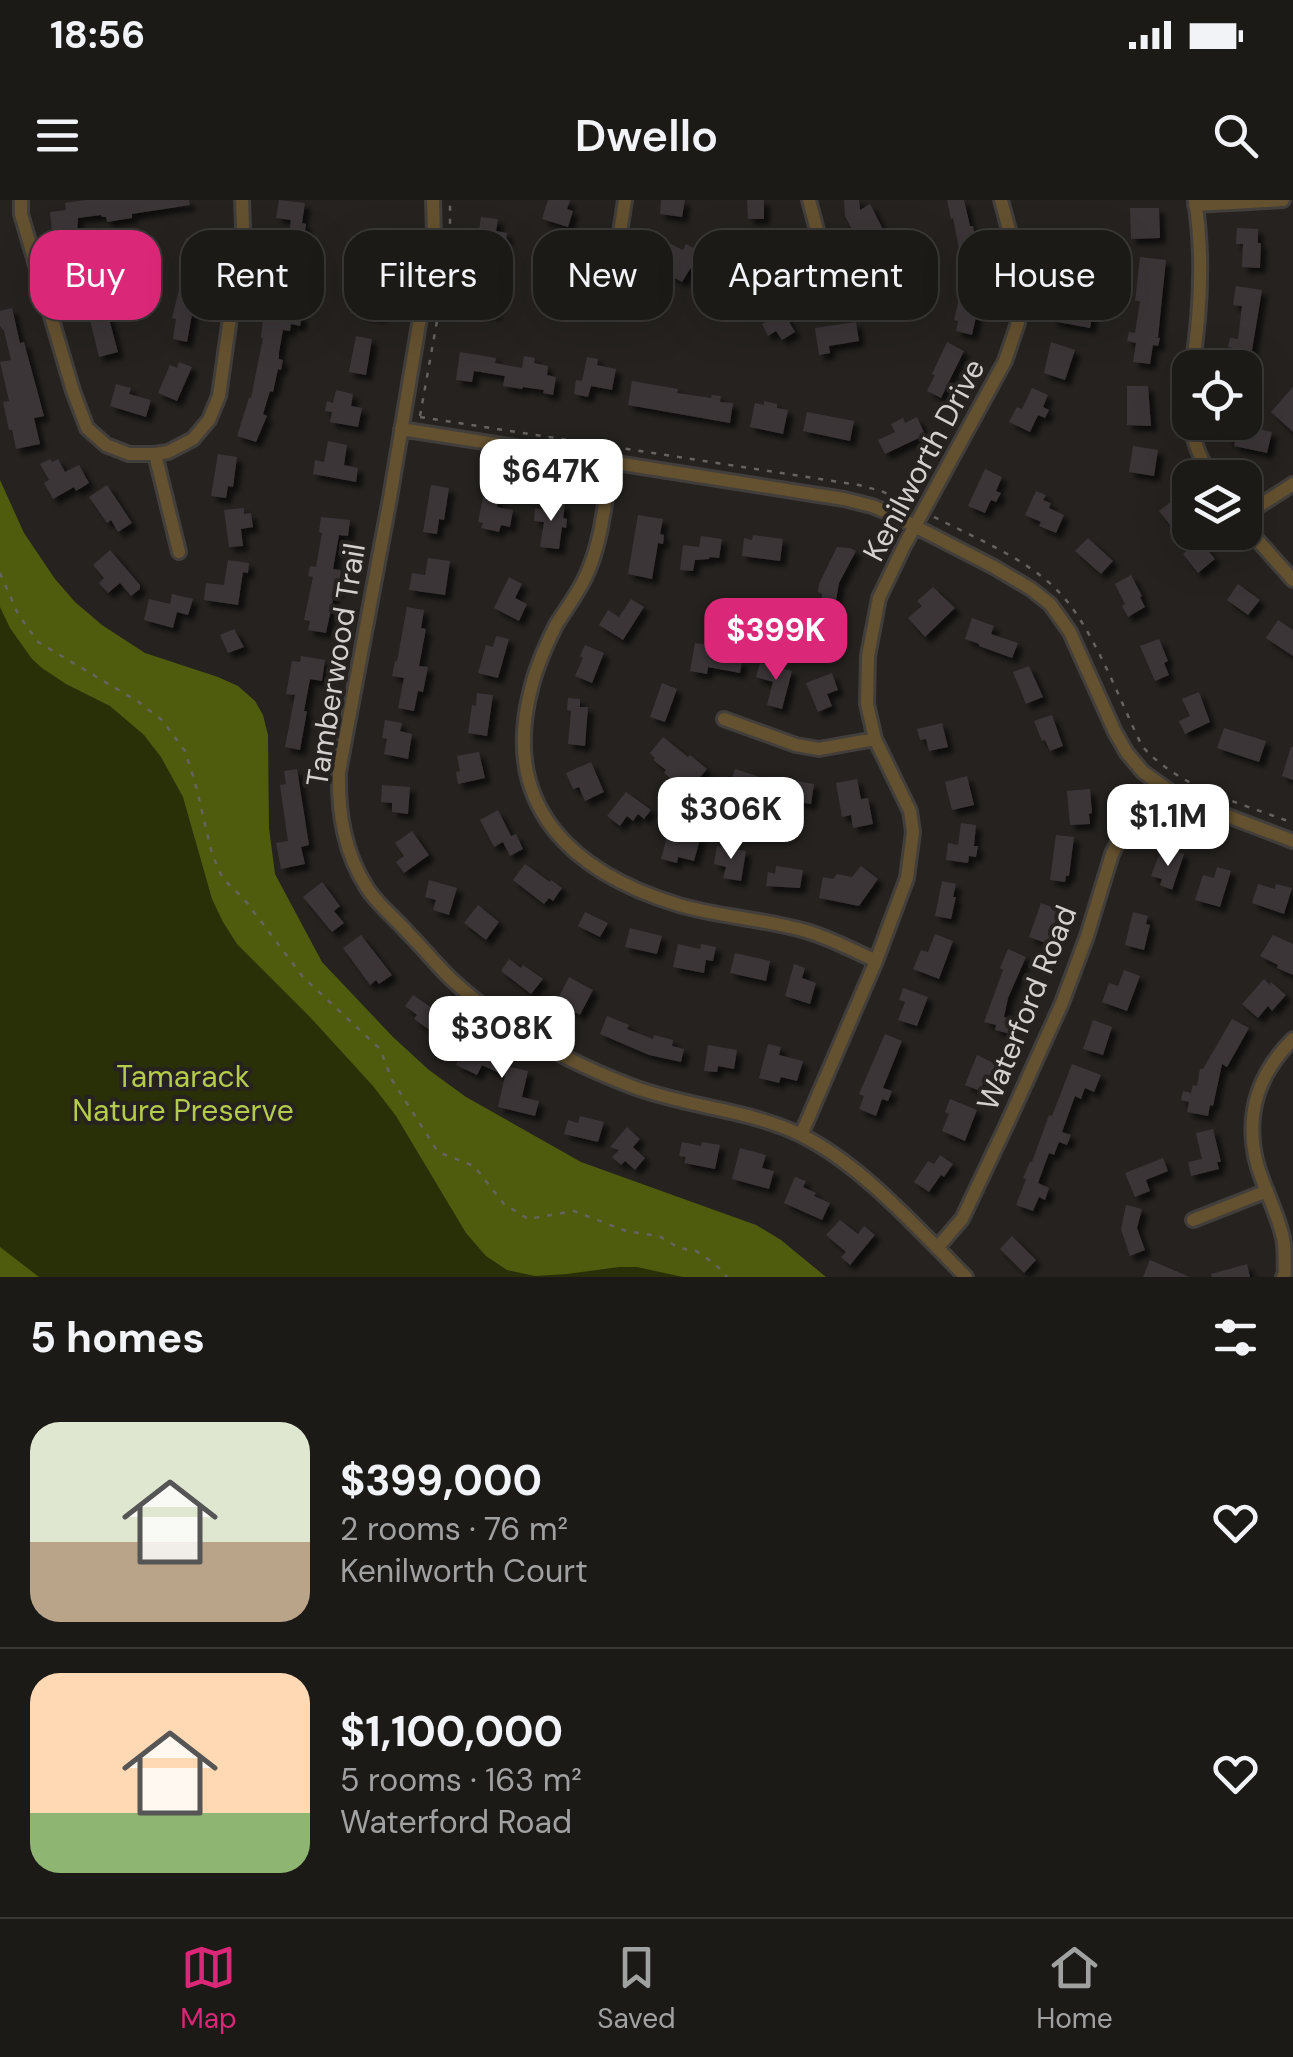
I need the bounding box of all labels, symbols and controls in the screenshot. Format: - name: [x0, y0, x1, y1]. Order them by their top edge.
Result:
- text: 18:56: [50, 10, 145, 60]
- text: Dwello: [575, 106, 718, 165]
- icon: menu: [30, 108, 85, 163]
- icon: search: [1208, 108, 1263, 163]
- chip: Buy: [30, 230, 161, 320]
- chip: Rent: [181, 230, 324, 320]
- chip: Filters: [344, 230, 513, 320]
- chip: New: [533, 230, 673, 320]
- chip: Apartment: [693, 230, 938, 320]
- chip: House: [958, 230, 1131, 320]
- map controls: [1172, 350, 1262, 550]
- button: locate: [1172, 350, 1262, 440]
- street label: Kenilworth Drive: [854, 352, 993, 568]
- pin: $647K: [481, 439, 621, 524]
- text: $647K: [502, 450, 600, 492]
- button: layers: [1172, 460, 1262, 550]
- street label: Tamberwood Trail: [297, 541, 374, 789]
- pin: $399K: [706, 598, 846, 683]
- text: $399K: [726, 609, 826, 651]
- pin: $306K: [661, 777, 801, 862]
- pin: $1.1M: [1098, 784, 1238, 869]
- text: $306K: [680, 788, 782, 830]
- text: $1.1M: [1129, 795, 1207, 837]
- street label: Waterford Road: [968, 900, 1085, 1116]
- pin: $308K: [432, 996, 572, 1081]
- text: $308K: [451, 1007, 553, 1049]
- park label: Tamarack Nature Preserve: [72, 1057, 294, 1130]
- text: 5 homes: [30, 1310, 205, 1365]
- icon: filters: [1208, 1310, 1263, 1365]
- text: $399,000: [340, 1453, 542, 1508]
- icon: home: [110, 1462, 230, 1582]
- icon: heart: [1208, 1495, 1263, 1550]
- text: 2 rooms · 76 m²: [340, 1508, 568, 1550]
- text: Kenilworth Court: [340, 1550, 588, 1592]
- text: $1,100,000: [340, 1704, 563, 1759]
- icon: home: [110, 1713, 230, 1833]
- icon: heart: [1208, 1746, 1263, 1801]
- text: 5 rooms · 163 m²: [340, 1759, 582, 1801]
- text: Waterford Road: [340, 1801, 572, 1843]
- tab: Map: [180, 1940, 237, 2037]
- tab: Saved: [597, 1940, 676, 2037]
- tab: Home: [1036, 1940, 1113, 2037]

